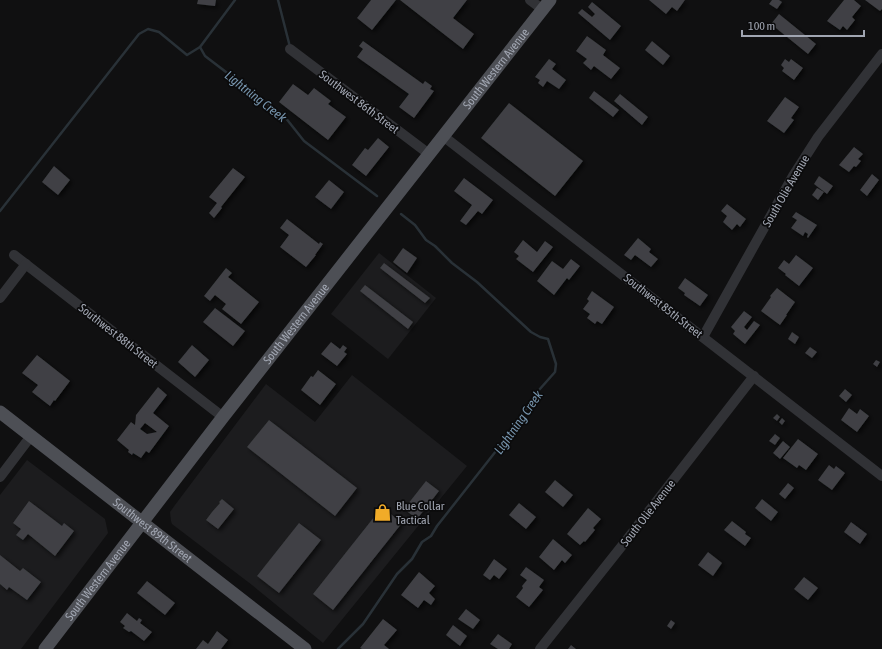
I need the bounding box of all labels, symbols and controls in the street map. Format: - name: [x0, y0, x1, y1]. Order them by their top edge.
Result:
- scale bar: [742, 12, 864, 38]
- text: 100 m: [748, 19, 775, 33]
- street label: South Western Avenue: [460, 26, 532, 112]
- street label: Southwest 86th Street: [316, 67, 402, 137]
- water label: Lightning Creek: [222, 68, 290, 125]
- street label: South Olie Avenue: [760, 153, 812, 229]
- street label: Southwest 85th Street: [621, 271, 706, 341]
- street label: South Western Avenue: [260, 281, 332, 367]
- street label: Southwest 88th Street: [76, 301, 161, 371]
- water label: Lightning Creek: [491, 387, 546, 457]
- street label: South Olie Avenue: [618, 477, 678, 549]
- street label: Southwest 89th Street: [110, 495, 195, 566]
- place label: Blue Collar Tactical: [396, 499, 445, 527]
- shop icon: Blue Collar Tactical: [373, 503, 393, 523]
- street label: South Western Avenue: [62, 537, 134, 623]

